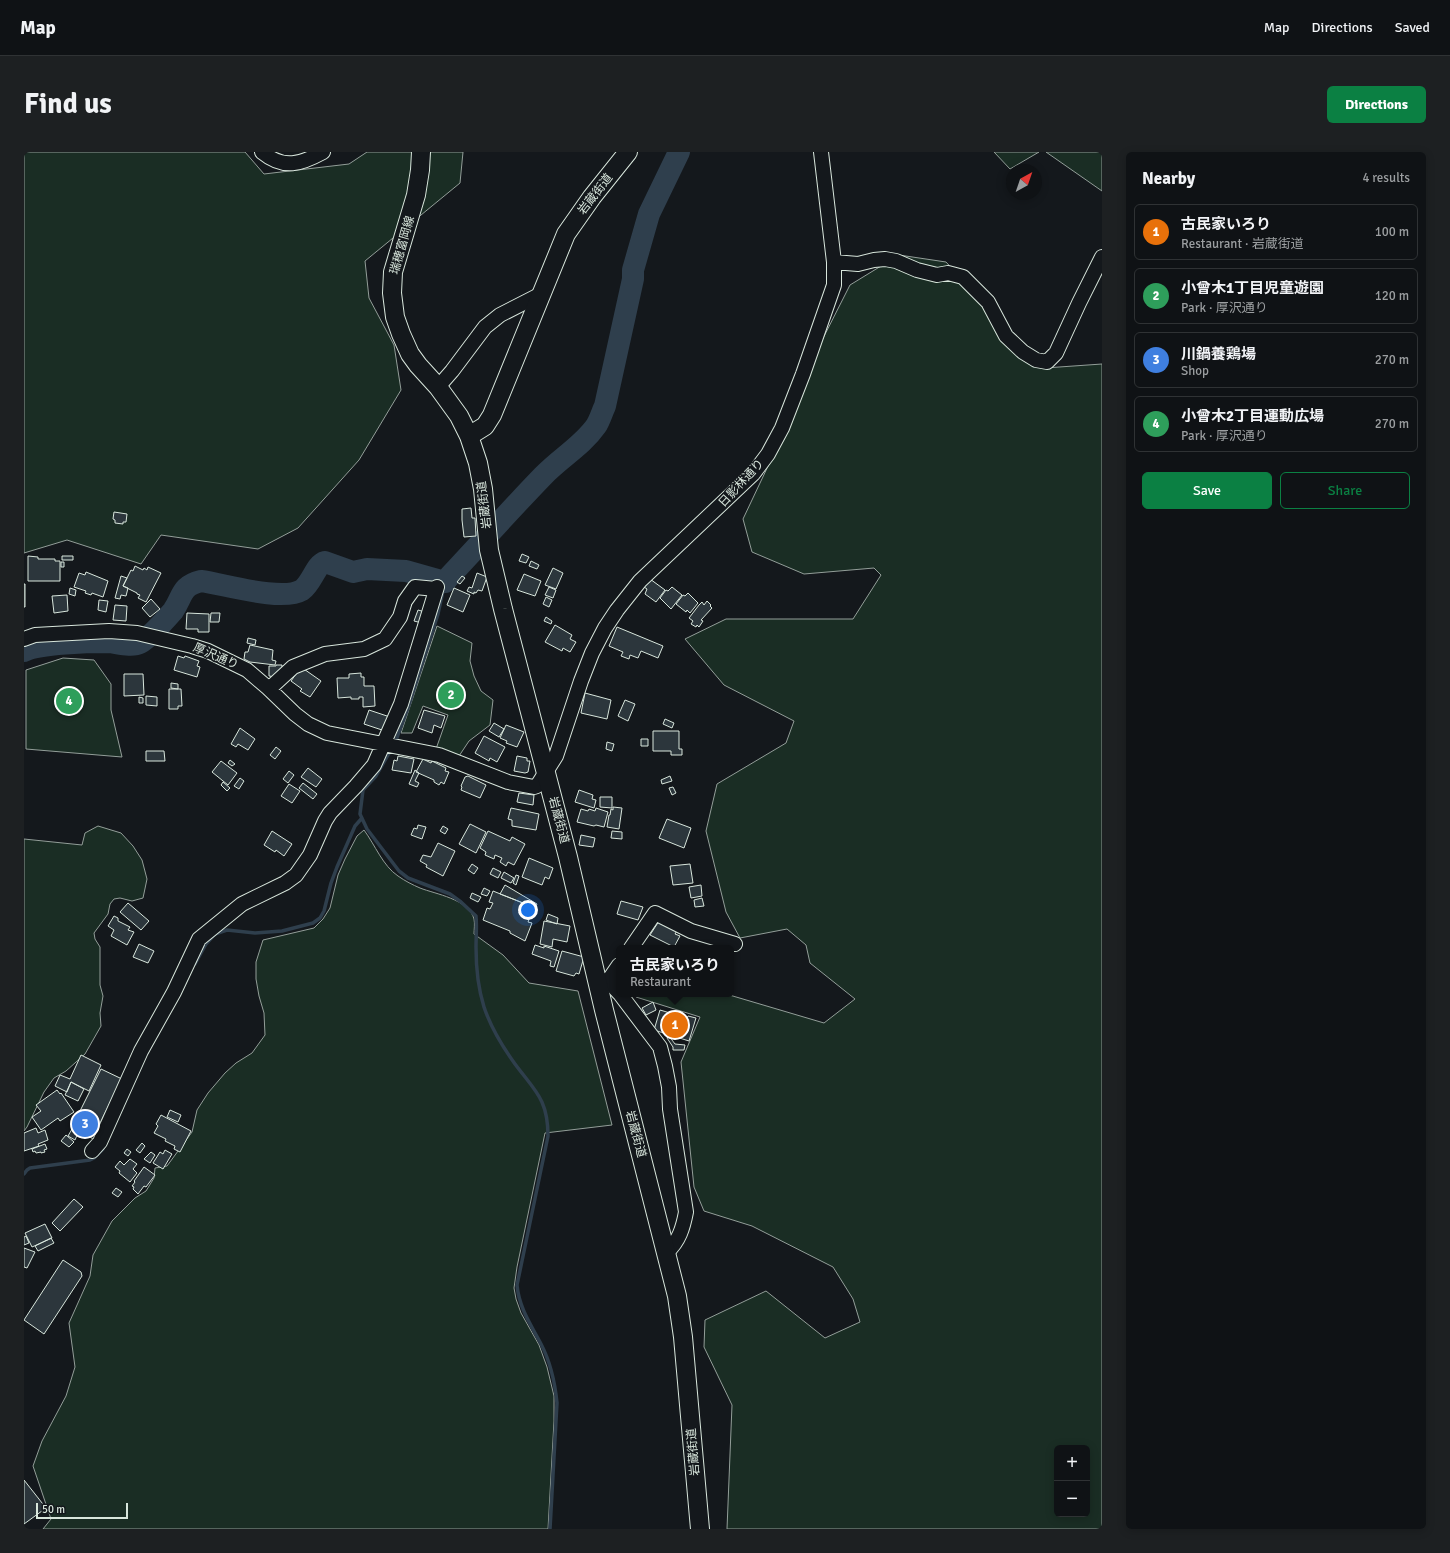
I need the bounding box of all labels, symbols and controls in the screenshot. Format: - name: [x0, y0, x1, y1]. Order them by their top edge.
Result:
- text: Map: [20, 16, 56, 40]
- text: Map: [1264, 19, 1290, 36]
- text: Directions: [1312, 19, 1373, 36]
- text: Saved: [1395, 19, 1430, 36]
- button: Directions: [1327, 86, 1426, 123]
- text: Find us: [24, 87, 112, 121]
- north arrow: [1006, 164, 1042, 200]
- text: Nearby: [1142, 168, 1195, 189]
- text: 4 results: [1362, 170, 1410, 186]
- street label: 岩蔵街道: [575, 171, 616, 218]
- street label: 瑞穂富岡線: [387, 214, 418, 276]
- text: 古民家いろり: [1181, 215, 1271, 233]
- text: 1: [1152, 224, 1160, 240]
- text: 100 m: [1375, 224, 1409, 240]
- text: Restaurant · 岩蔵街道: [1181, 236, 1304, 252]
- text: 小曾木1丁目児童遊園: [1181, 279, 1324, 297]
- text: 2: [1152, 288, 1160, 304]
- text: 120 m: [1375, 288, 1409, 304]
- text: Park · 厚沢通り: [1181, 300, 1268, 316]
- text: 川鍋養鶏場: [1181, 345, 1256, 363]
- text: 3: [1152, 352, 1160, 368]
- text: 270 m: [1375, 352, 1409, 368]
- text: Shop: [1181, 363, 1209, 379]
- text: 小曾木2丁目運動広場: [1181, 407, 1324, 425]
- text: 4: [1152, 416, 1160, 432]
- text: 270 m: [1375, 416, 1409, 432]
- text: Park · 厚沢通り: [1181, 428, 1268, 444]
- street label: 日影林通り: [715, 456, 767, 510]
- button: Save: [1142, 472, 1272, 509]
- button: Share: [1280, 472, 1410, 509]
- street label: 岩蔵街道: [474, 480, 495, 530]
- street label: 厚沢通り: [191, 640, 241, 673]
- pin: 2: [438, 680, 464, 710]
- pin: 4: [56, 686, 82, 716]
- street label: 岩蔵街道: [545, 795, 572, 845]
- your location: [518, 900, 538, 920]
- popup: [616, 945, 734, 997]
- text: 古民家いろり: [630, 956, 720, 974]
- text: Restaurant: [630, 974, 691, 990]
- pin: 1: [662, 1010, 688, 1040]
- pin: 3: [72, 1109, 98, 1139]
- street label: 岩蔵街道: [622, 1109, 649, 1159]
- street label: 岩蔵街道: [684, 1427, 703, 1477]
- map controls: [1054, 1445, 1090, 1517]
- button: +: [1054, 1445, 1090, 1481]
- button: −: [1054, 1481, 1090, 1517]
- scale bar: [36, 1501, 128, 1520]
- text: 50 m: [42, 1503, 65, 1516]

